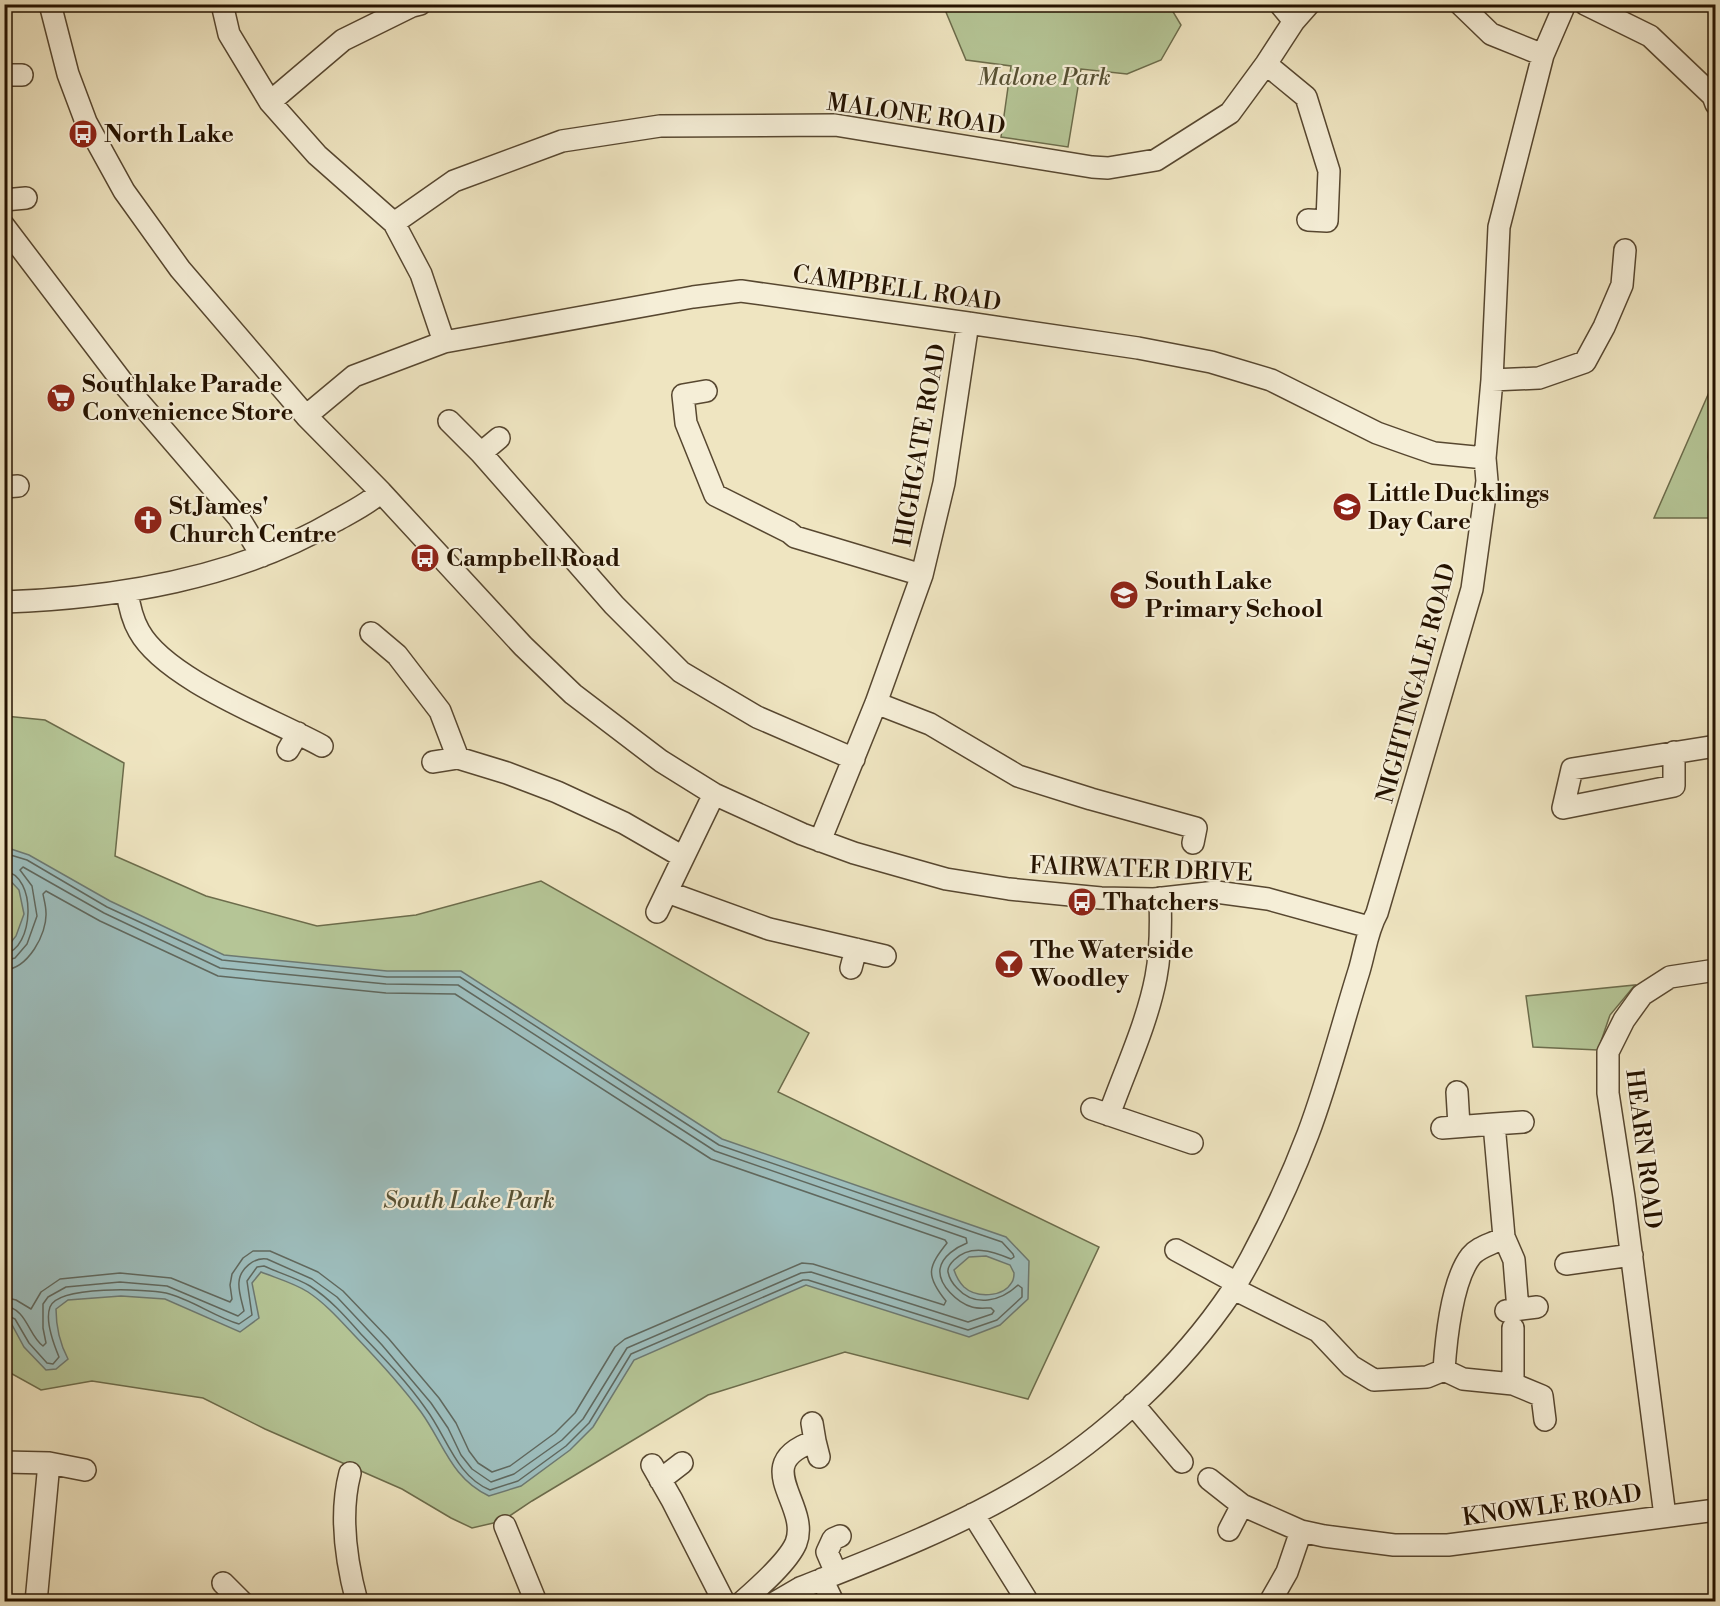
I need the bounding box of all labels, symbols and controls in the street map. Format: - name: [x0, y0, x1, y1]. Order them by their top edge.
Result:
- park label: Malone Park: [977, 63, 1111, 93]
- street label: MALONE ROAD: [825, 88, 1007, 142]
- bus stop icon: North Lake: [67, 118, 99, 150]
- place label: North Lake: [104, 120, 234, 150]
- street label: CAMPBELL ROAD: [791, 259, 1003, 318]
- street label: HIGHGATE ROAD: [888, 342, 954, 549]
- place label: Southlake Parade Convenience Store: [82, 370, 293, 428]
- supermarket icon: Southlake Parade Convenience Store: [45, 382, 77, 414]
- place label: Little Ducklings Day Care: [1368, 479, 1549, 537]
- school or university icon: Little Ducklings Day Care: [1331, 491, 1363, 523]
- place label: St James' Church Centre: [169, 492, 337, 550]
- church icon: St James' Church Centre: [132, 504, 164, 536]
- bus stop icon: Campbell Road: [409, 542, 441, 574]
- place label: Campbell Road: [446, 544, 620, 574]
- street label: NIGHTINGALE ROAD: [1371, 560, 1463, 806]
- place label: South Lake Primary School: [1145, 567, 1323, 625]
- school or university icon: South Lake Primary School: [1108, 579, 1140, 611]
- street label: FAIRWATER DRIVE: [1029, 851, 1253, 889]
- bus stop icon: Thatchers: [1066, 886, 1098, 918]
- place label: Thatchers: [1103, 888, 1219, 918]
- place label: The Waterside Woodley: [1029, 936, 1194, 994]
- bar icon: The Waterside Woodley: [993, 948, 1025, 980]
- street label: HEARN ROAD: [1618, 1068, 1668, 1231]
- park label: South Lake Park: [383, 1186, 555, 1216]
- street label: KNOWLE ROAD: [1461, 1479, 1644, 1533]

